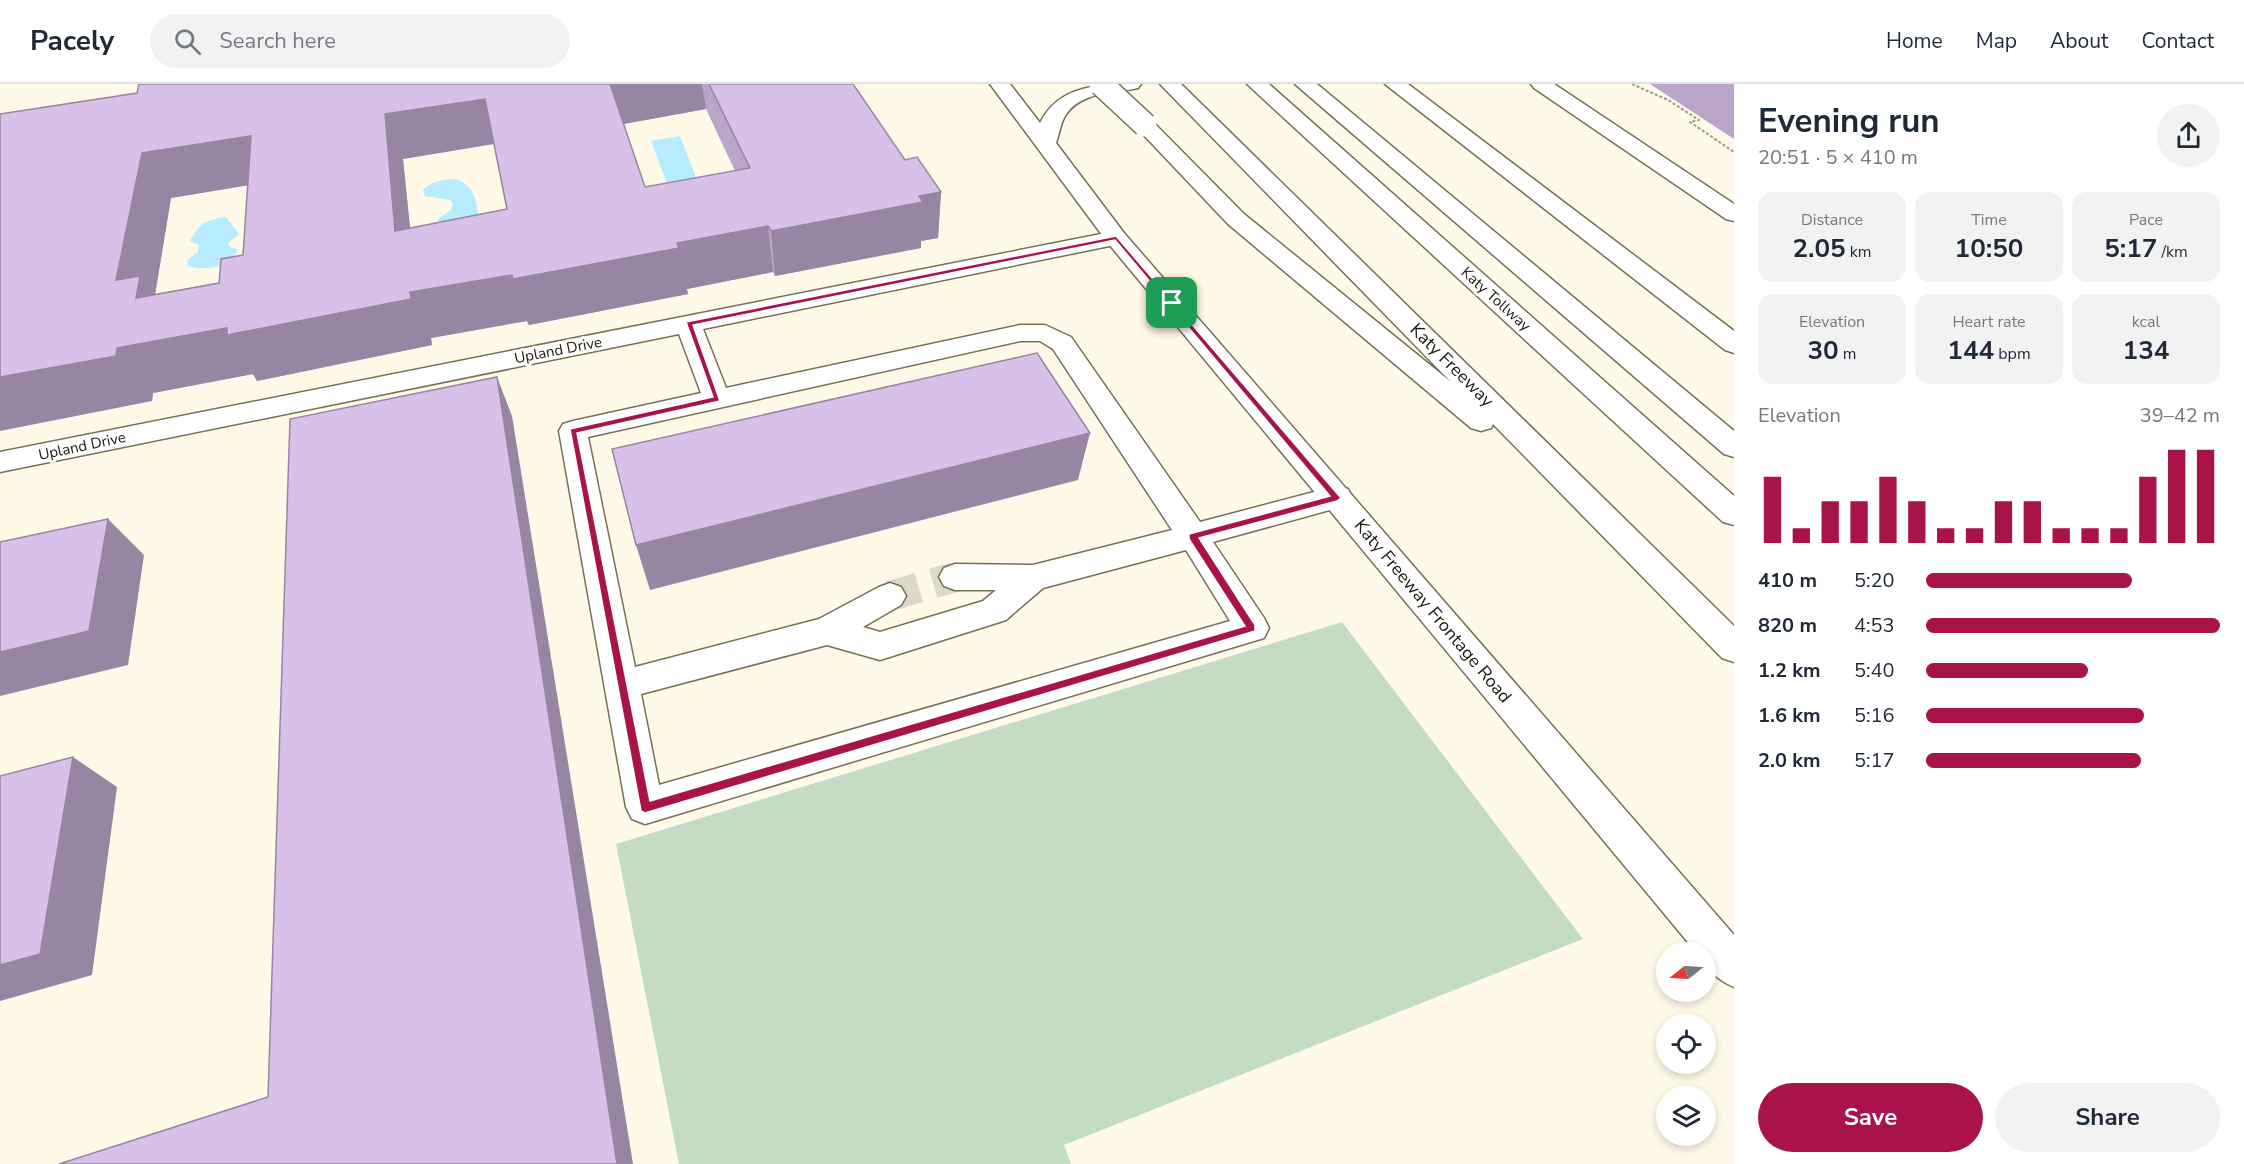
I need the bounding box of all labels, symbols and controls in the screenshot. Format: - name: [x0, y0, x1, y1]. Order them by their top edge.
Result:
- search box: [150, 14, 570, 68]
- text: Pacely: [30, 22, 114, 60]
- icon: search: [171, 25, 204, 58]
- text: Search here: [219, 26, 336, 56]
- text: Home: [1886, 27, 1943, 55]
- text: Map: [1976, 27, 2017, 55]
- text: About: [2050, 27, 2108, 55]
- text: Contact: [2141, 27, 2214, 55]
- text: Evening run: [1758, 99, 1940, 144]
- button: share: [2157, 104, 2220, 167]
- text: 20:51 · 5 × 410 m: [1758, 144, 1918, 171]
- text: Distance: [1801, 209, 1863, 231]
- text: Time: [1971, 209, 2007, 231]
- text: Pace: [2129, 209, 2163, 231]
- text: 2.05: [1792, 231, 1846, 266]
- text: 10:50: [1955, 231, 2023, 266]
- text: 5:17: [2104, 231, 2157, 266]
- text: km: [1846, 241, 1872, 263]
- text: /km: [2157, 241, 2188, 263]
- street label: Katy Tollway: [1457, 262, 1535, 336]
- pin: [1146, 277, 1197, 328]
- icon: arrive: [1155, 286, 1188, 319]
- text: Elevation: [1799, 311, 1865, 333]
- text: Heart rate: [1952, 311, 2026, 333]
- text: kcal: [2132, 311, 2160, 333]
- street label: Katy Freeway: [1405, 318, 1500, 413]
- street label: Upland Drive: [513, 332, 603, 368]
- text: 30: [1807, 333, 1839, 368]
- text: 144: [1947, 333, 1994, 368]
- text: 134: [2123, 333, 2169, 368]
- text: m: [1839, 343, 1857, 365]
- text: bpm: [1994, 343, 2031, 365]
- text: Elevation: [1758, 402, 1841, 429]
- text: 39–42 m: [2140, 402, 2220, 429]
- street label: Upland Drive: [37, 427, 127, 465]
- street label: Katy Freeway Frontage Road: [1349, 514, 1517, 708]
- text: 410 m: [1758, 567, 1817, 594]
- text: 5:20: [1854, 567, 1895, 594]
- text: 820 m: [1758, 612, 1817, 639]
- text: 4:53: [1854, 612, 1895, 639]
- text: 1.2 km: [1758, 657, 1821, 684]
- text: 5:40: [1854, 657, 1895, 684]
- text: 1.6 km: [1758, 702, 1821, 729]
- text: 5:16: [1854, 702, 1895, 729]
- text: 2.0 km: [1758, 747, 1821, 774]
- text: 5:17: [1854, 747, 1895, 774]
- north arrow: [1656, 942, 1716, 1002]
- map controls: [1656, 942, 1716, 1146]
- button: locate: [1656, 1014, 1716, 1074]
- button: Save: [1758, 1083, 1983, 1152]
- button: Share: [1995, 1083, 2220, 1152]
- button: layers: [1656, 1086, 1716, 1146]

